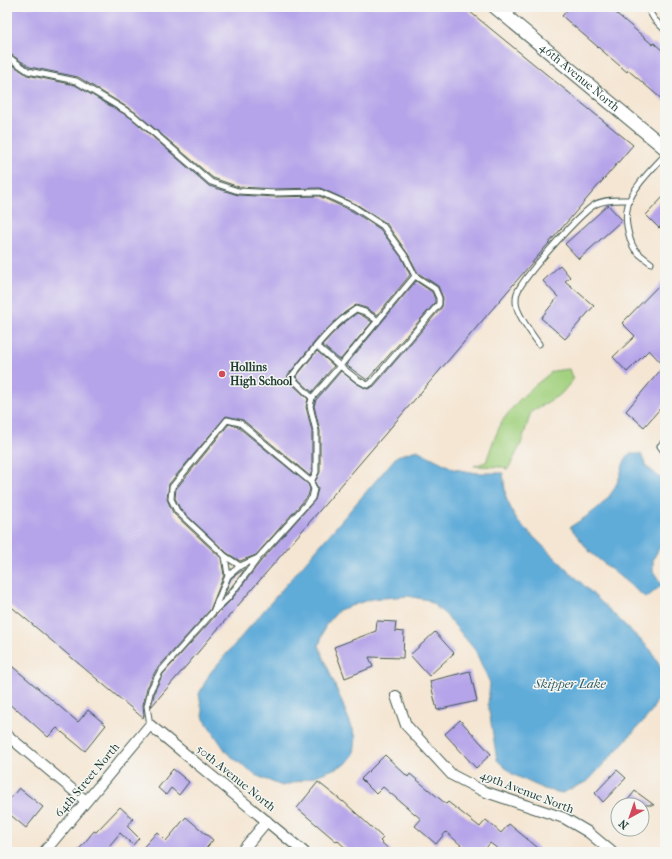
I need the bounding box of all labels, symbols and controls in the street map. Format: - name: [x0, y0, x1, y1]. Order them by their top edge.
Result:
- street label: 46th Avenue North: [537, 40, 623, 115]
- place label: Hollins High School: [230, 360, 293, 389]
- marker: Hollins High School: [217, 369, 227, 379]
- water label: Skipper Lake: [533, 676, 607, 691]
- street label: 64th Street North: [52, 740, 122, 820]
- street label: 50th Avenue North: [194, 742, 279, 814]
- street label: 49th Avenue North: [478, 768, 576, 816]
- north arrow: [610, 797, 650, 837]
- text: N: [616, 816, 631, 832]

